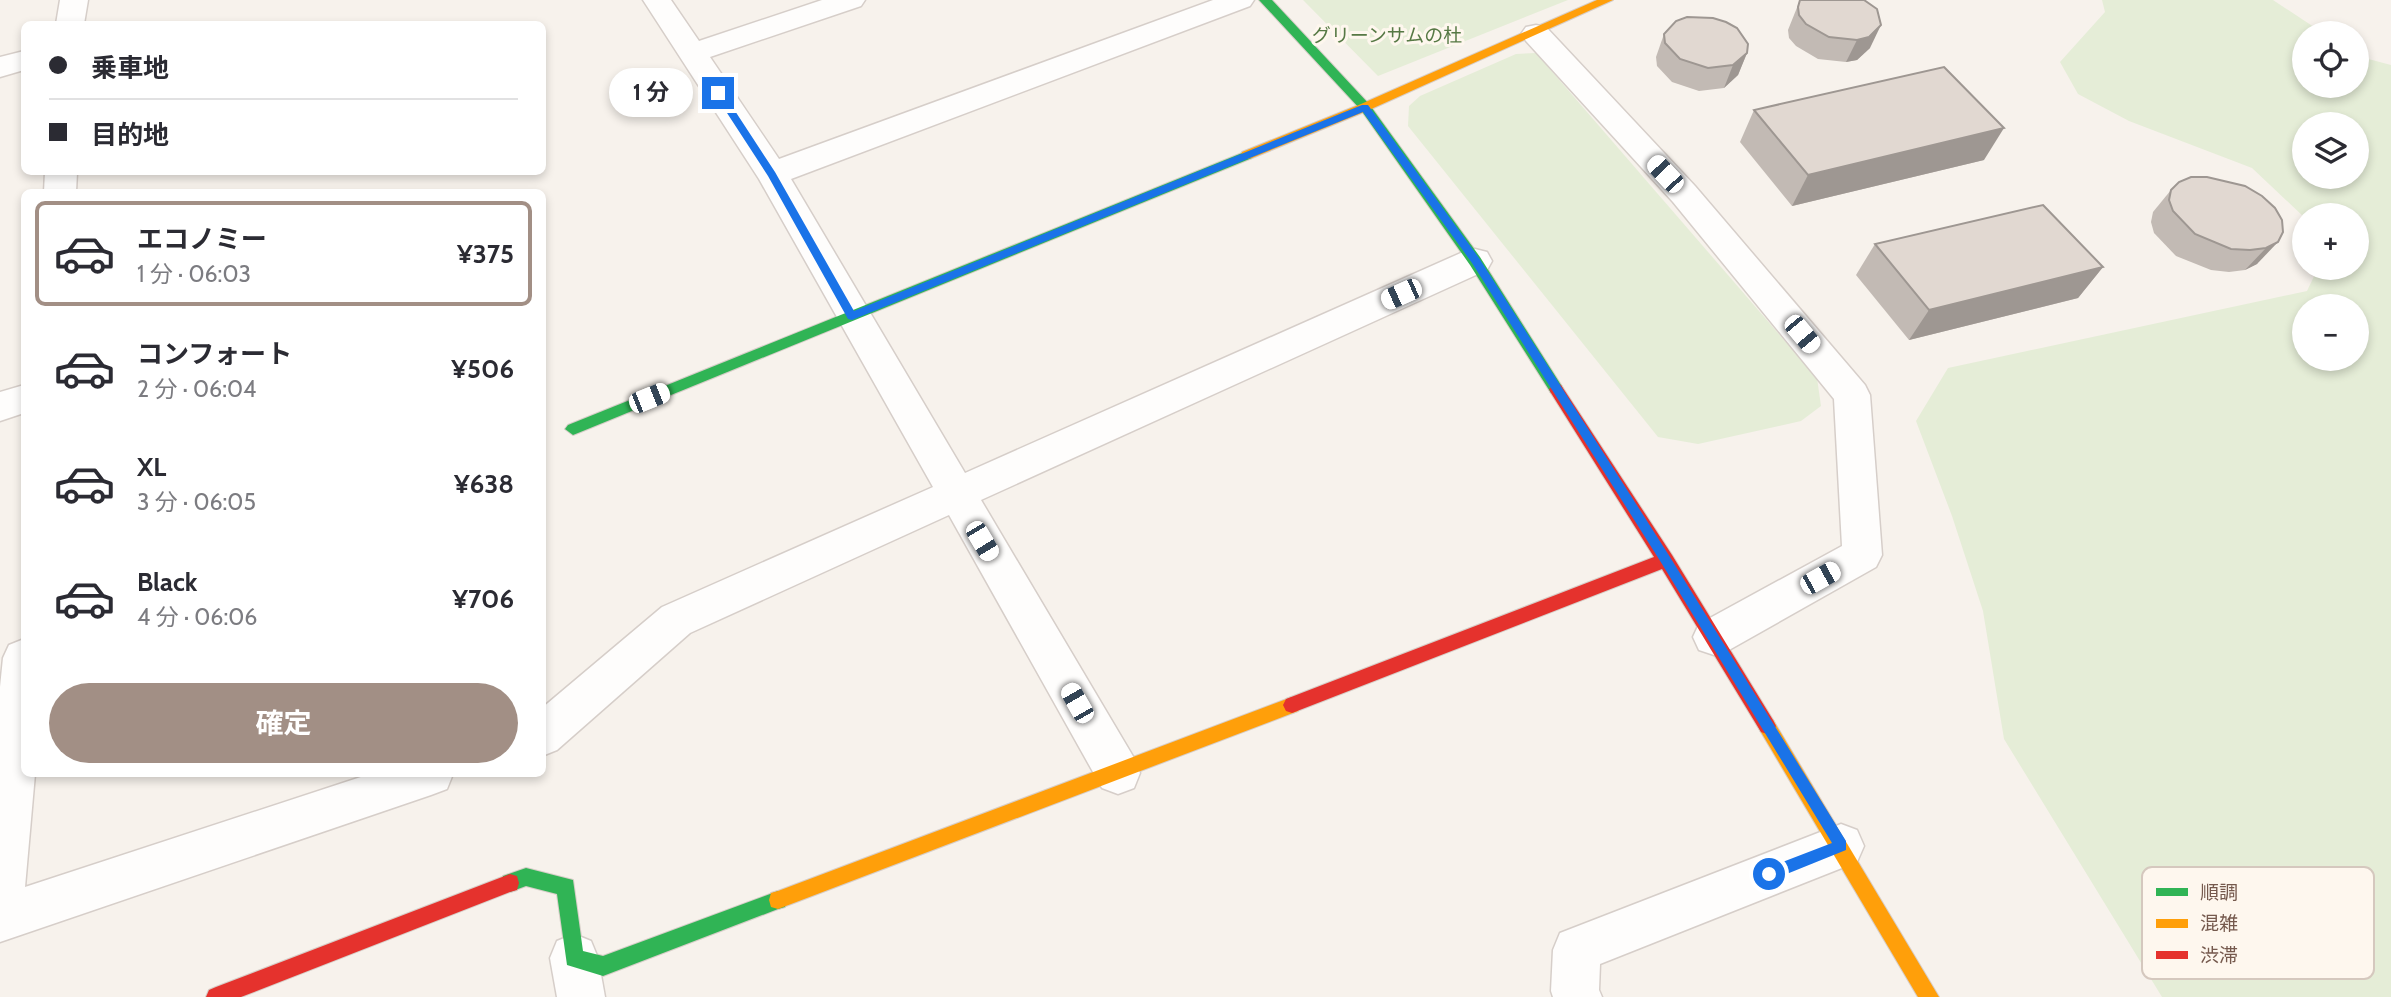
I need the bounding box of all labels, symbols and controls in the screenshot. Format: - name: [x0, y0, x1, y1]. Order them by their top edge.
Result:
- map controls: [2292, 21, 2369, 371]
- button: locate: [2292, 21, 2369, 98]
- park label: グリーンサムの杜: [1312, 24, 1462, 47]
- text: 乗車地: [91, 52, 169, 84]
- callout: 1 分: [610, 68, 694, 118]
- route end: [702, 77, 734, 109]
- text: 1 分: [633, 78, 669, 106]
- button: layers: [2292, 112, 2369, 189]
- text: 目的地: [91, 119, 169, 151]
- car: [1643, 151, 1688, 197]
- button: +: [2292, 203, 2369, 280]
- icon: car: [53, 222, 116, 285]
- text: エコノミー: [137, 223, 267, 255]
- text: ¥375: [457, 238, 514, 270]
- text: 1 分 · 06:03: [137, 260, 251, 288]
- car: [1378, 276, 1425, 312]
- button: −: [2292, 294, 2369, 371]
- car: [1781, 311, 1824, 357]
- icon: car: [53, 337, 116, 400]
- text: コンフォート: [137, 338, 292, 370]
- text: ¥506: [451, 353, 514, 385]
- text: 2 分 · 06:04: [137, 375, 256, 403]
- car: [626, 380, 673, 416]
- text: XL: [137, 451, 166, 483]
- icon: car: [53, 452, 116, 515]
- text: ¥638: [454, 468, 514, 500]
- text: 3 分 · 06:05: [137, 488, 256, 516]
- car: [963, 518, 1002, 564]
- car: [1797, 559, 1844, 597]
- text: Black: [137, 566, 197, 598]
- icon: car: [53, 567, 116, 630]
- text: ¥706: [452, 583, 514, 615]
- text: 4 分 · 06:06: [137, 603, 257, 631]
- car: [1058, 680, 1097, 726]
- button: 確定: [49, 683, 518, 763]
- route start: [1753, 858, 1785, 890]
- legend: [2142, 867, 2374, 979]
- text: 順調: [2200, 881, 2238, 904]
- text: 混雑: [2200, 912, 2238, 935]
- text: 渋滞: [2200, 944, 2238, 967]

